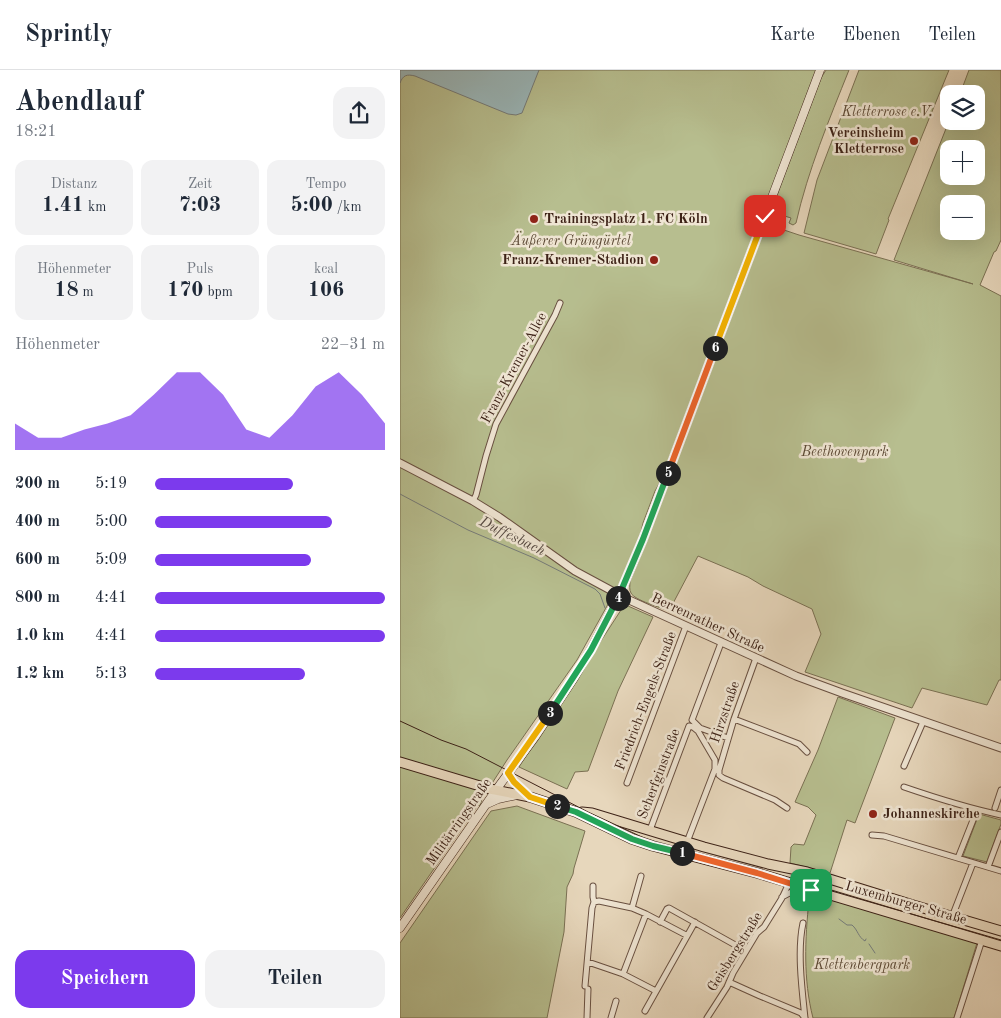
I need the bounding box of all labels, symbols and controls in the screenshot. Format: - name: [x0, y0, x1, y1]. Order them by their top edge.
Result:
- text: Sprintly: [25, 23, 113, 47]
- text: Karte: [770, 26, 815, 44]
- text: Ebenen: [843, 26, 900, 44]
- text: Teilen: [928, 26, 976, 44]
- map controls: [940, 85, 985, 240]
- button: layers: [940, 85, 985, 130]
- button: share: [333, 87, 385, 139]
- text: Abendlauf: [15, 89, 143, 117]
- park label: Kletterrose e.V.: [840, 105, 933, 119]
- text: 18:21: [15, 124, 57, 140]
- place label: Vereinsheim Kletterrose: [828, 126, 904, 156]
- marker: Vereinsheim Kletterrose: [908, 135, 920, 147]
- button: +: [940, 140, 985, 185]
- text: Distanz: [51, 177, 97, 191]
- text: Zeit: [188, 177, 212, 191]
- text: Tempo: [306, 177, 346, 191]
- text: 1.41: [42, 195, 84, 216]
- text: 7:03: [179, 195, 221, 216]
- text: 5:00: [290, 195, 333, 216]
- pin: [744, 195, 786, 237]
- button: −: [940, 195, 985, 240]
- text: km: [84, 200, 106, 214]
- text: /km: [333, 200, 362, 214]
- icon: check: [751, 202, 779, 230]
- place label: Trainingsplatz 1. FC Köln: [544, 212, 708, 226]
- marker: Trainingsplatz 1. FC Köln: [528, 213, 540, 225]
- park label: Äußerer Grüngürtel: [510, 231, 631, 249]
- place label: Franz-Kremer-Stadion: [502, 253, 644, 267]
- marker: Franz-Kremer-Stadion: [648, 254, 660, 266]
- text: Höhenmeter: [37, 262, 111, 276]
- text: Puls: [187, 262, 213, 276]
- text: kcal: [314, 262, 338, 276]
- text: 18: [54, 280, 79, 301]
- text: 170: [167, 280, 204, 301]
- text: 106: [308, 280, 344, 301]
- text: m: [79, 285, 94, 299]
- text: bpm: [204, 285, 233, 299]
- street label: Franz-Kremer-Allee: [479, 310, 549, 426]
- pin: 6: [702, 336, 728, 360]
- text: Höhenmeter: [15, 337, 100, 353]
- text: 22–31 m: [321, 337, 385, 353]
- text: 6: [711, 341, 720, 355]
- park label: Beethovenpark: [800, 445, 889, 460]
- pin: 5: [656, 460, 680, 486]
- text: 5: [664, 466, 673, 480]
- text: 200 m: [15, 476, 60, 492]
- text: 5:19: [95, 476, 127, 492]
- text: 400 m: [15, 514, 60, 530]
- text: 5:00: [95, 514, 127, 530]
- water label: Duffesbach: [476, 514, 548, 559]
- text: 600 m: [15, 552, 60, 568]
- text: 5:09: [95, 552, 127, 568]
- pin: 4: [606, 586, 630, 610]
- text: 800 m: [15, 590, 60, 606]
- text: 4:41: [95, 590, 127, 606]
- text: 4: [614, 591, 623, 605]
- street label: Berrenrather Straße: [649, 591, 767, 655]
- text: 1.0 km: [15, 628, 64, 644]
- text: 4:41: [95, 628, 127, 644]
- street label: Friedrich-Engels-Straße: [613, 630, 679, 772]
- text: 1.2 km: [15, 666, 64, 682]
- text: 5:13: [95, 666, 127, 682]
- street label: Hirzstraße: [708, 679, 742, 745]
- pin: 3: [538, 700, 562, 726]
- text: 3: [546, 706, 555, 720]
- street label: Scherfginstraße: [635, 727, 683, 821]
- street label: Militärringstraße: [424, 776, 494, 868]
- pin: 2: [544, 794, 570, 818]
- text: 2: [553, 799, 562, 813]
- place label: Johanneskirche: [883, 807, 980, 821]
- marker: Johanneskirche: [867, 808, 879, 820]
- pin: 1: [670, 840, 694, 866]
- text: 1: [678, 846, 687, 860]
- pin: [790, 869, 832, 911]
- icon: arrive: [797, 876, 825, 904]
- street label: Luxemburger Straße: [844, 879, 968, 927]
- street label: Geisbergstraße: [705, 910, 765, 994]
- button: Speichern: [15, 950, 195, 1008]
- button: Teilen: [205, 950, 385, 1008]
- park label: Klettenbergpark: [813, 958, 910, 973]

